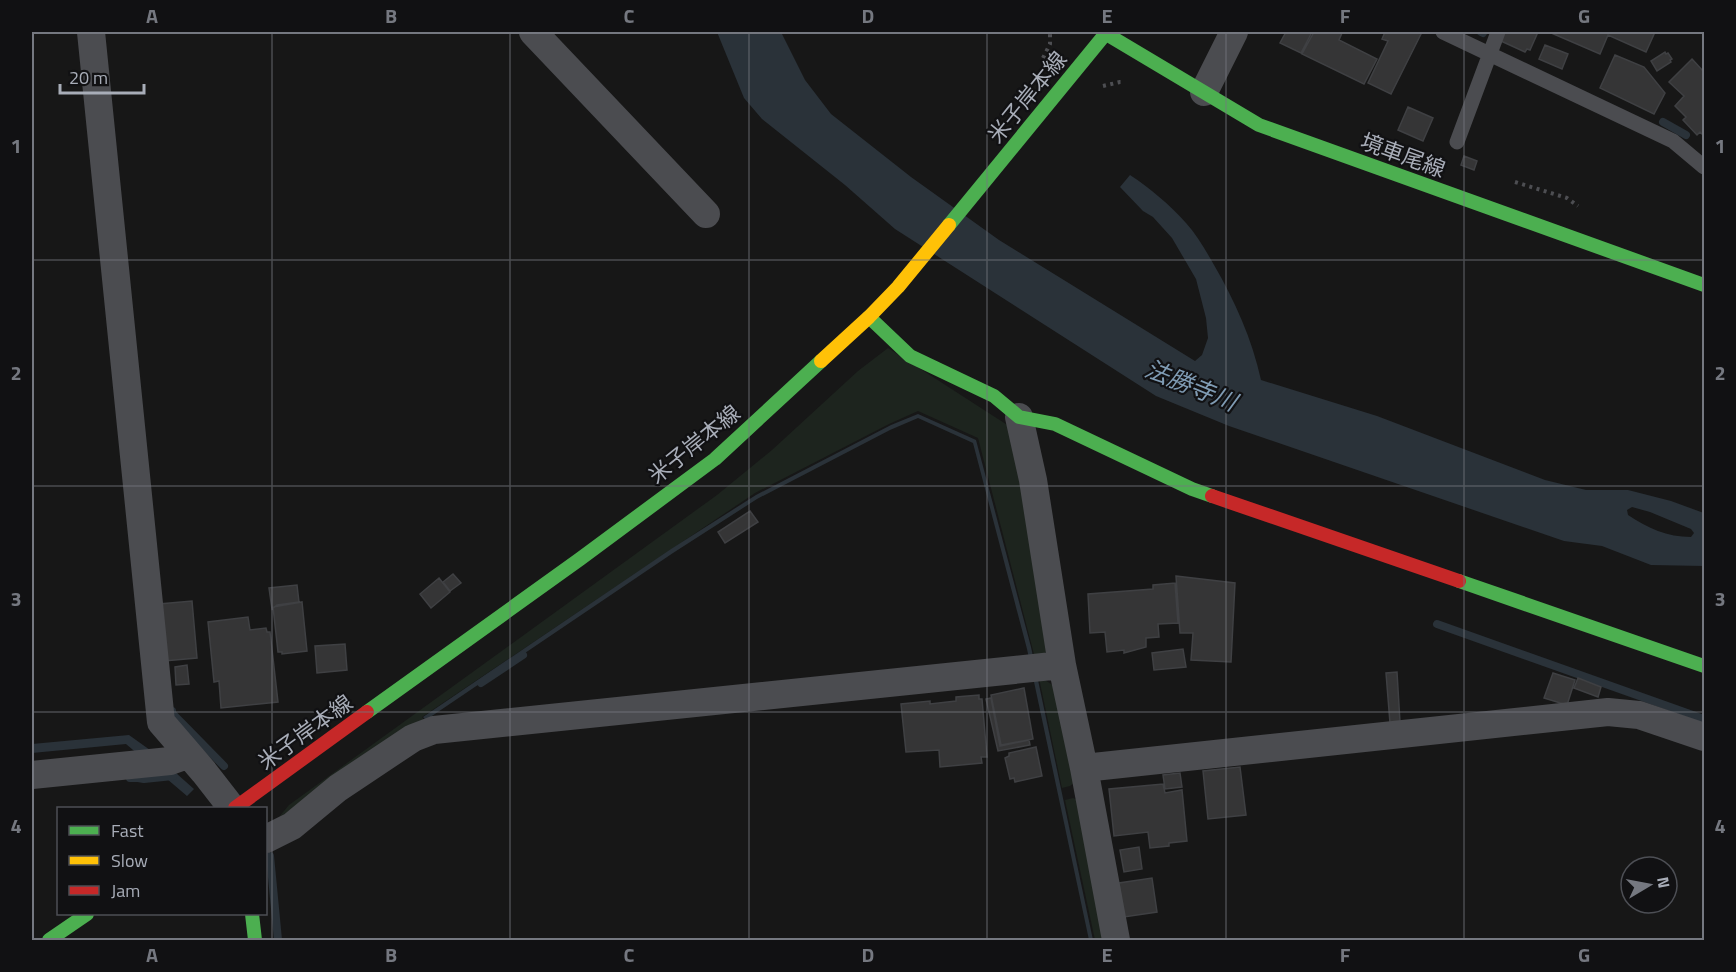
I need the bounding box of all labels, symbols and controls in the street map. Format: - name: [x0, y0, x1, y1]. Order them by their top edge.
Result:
- text: A: [146, 0, 158, 31]
- text: B: [385, 0, 397, 31]
- text: C: [624, 0, 635, 31]
- text: D: [862, 0, 874, 31]
- text: E: [1101, 0, 1113, 31]
- text: F: [1340, 0, 1351, 31]
- text: G: [1578, 0, 1590, 31]
- street label: 米子岸本線: [979, 44, 1075, 150]
- scale bar: [60, 57, 144, 95]
- text: 20 m: [69, 64, 108, 91]
- street label: 境車尾線: [1356, 124, 1450, 186]
- text: 1: [10, 130, 22, 161]
- text: 1: [1714, 130, 1726, 161]
- water label: 法勝寺川: [1140, 350, 1245, 421]
- text: 2: [10, 357, 22, 388]
- text: 2: [1714, 357, 1726, 388]
- street label: 米子岸本線: [641, 396, 747, 492]
- text: 3: [10, 583, 22, 614]
- text: 3: [1714, 583, 1726, 614]
- street label: 米子岸本線: [251, 686, 359, 778]
- legend: [57, 807, 267, 915]
- text: 4: [10, 810, 22, 841]
- text: 4: [1714, 810, 1726, 841]
- text: Fast: [111, 817, 144, 844]
- text: Slow: [111, 847, 148, 874]
- north arrow: [1619, 855, 1679, 915]
- text: N: [1651, 875, 1677, 890]
- text: Jam: [111, 877, 140, 904]
- text: A: [146, 939, 158, 970]
- text: B: [385, 939, 397, 970]
- text: C: [624, 939, 635, 970]
- text: D: [862, 939, 874, 970]
- text: E: [1101, 939, 1113, 970]
- text: F: [1340, 939, 1351, 970]
- text: G: [1578, 939, 1590, 970]

